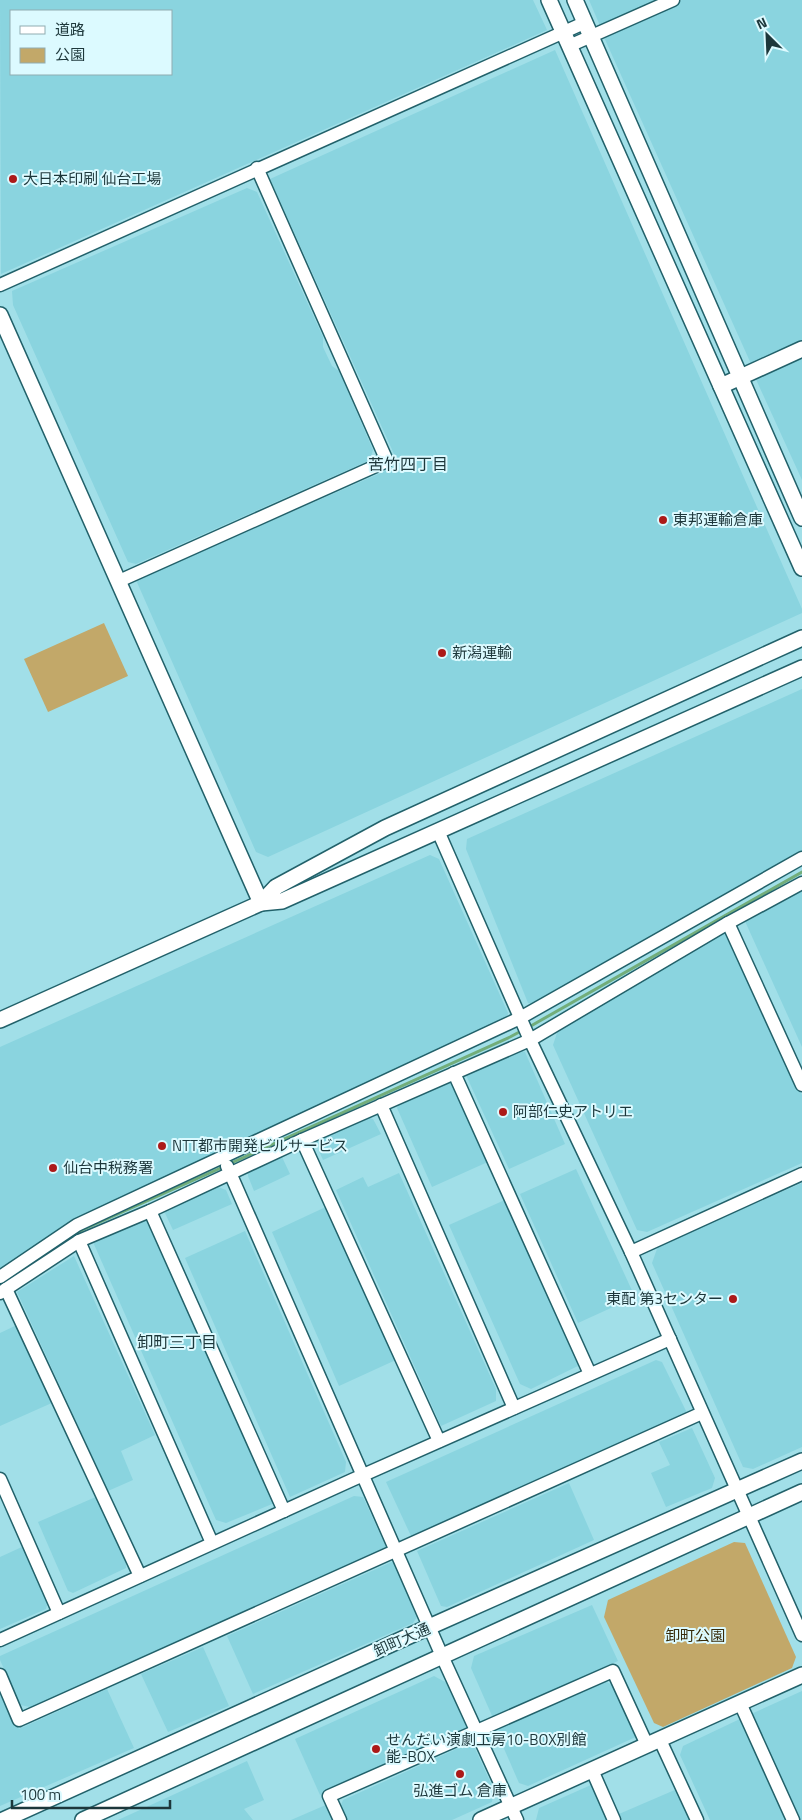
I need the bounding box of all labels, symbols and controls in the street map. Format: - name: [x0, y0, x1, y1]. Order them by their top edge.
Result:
- legend: [10, 10, 172, 75]
- north arrow: [742, 10, 792, 60]
- text: N: [753, 11, 770, 34]
- text: 道路: [55, 18, 85, 41]
- text: 公園: [55, 43, 85, 66]
- place label: 大日本印刷 仙台工場: [23, 167, 161, 190]
- marker: 大日本印刷 仙台工場: [7, 173, 19, 185]
- district label: 苦竹四丁目: [368, 452, 448, 476]
- place label: 東邦運輸倉庫: [673, 508, 763, 531]
- marker: 東邦運輸倉庫: [657, 514, 669, 526]
- place label: 新潟運輸: [452, 641, 512, 664]
- marker: 新潟運輸: [436, 647, 448, 659]
- place label: 阿部仁史アトリエ: [513, 1100, 633, 1123]
- marker: 阿部仁史アトリエ: [497, 1106, 509, 1118]
- place label: NTT都市開発ビルサービス: [172, 1134, 348, 1157]
- marker: NTT都市開発ビルサービス: [156, 1140, 168, 1152]
- place label: 仙台中税務署: [63, 1156, 153, 1179]
- marker: 仙台中税務署: [47, 1162, 59, 1174]
- place label: 東配 第3センター: [606, 1287, 723, 1310]
- marker: 東配 第3センター: [727, 1293, 739, 1305]
- district label: 卸町三丁目: [137, 1330, 217, 1354]
- street label: 卸町大通: [370, 1617, 434, 1662]
- park label: 卸町公園: [665, 1624, 725, 1647]
- place label: せんだい演劇工房10-BOX別館 能-BOX: [386, 1728, 587, 1768]
- marker: せんだい演劇工房10-BOX別館 能-BOX: [370, 1743, 382, 1755]
- marker: 弘進ゴム 倉庫: [454, 1768, 466, 1780]
- scale bar: [12, 1778, 170, 1810]
- place label: 弘進ゴム 倉庫: [413, 1779, 507, 1802]
- text: 100 m: [20, 1783, 61, 1806]

